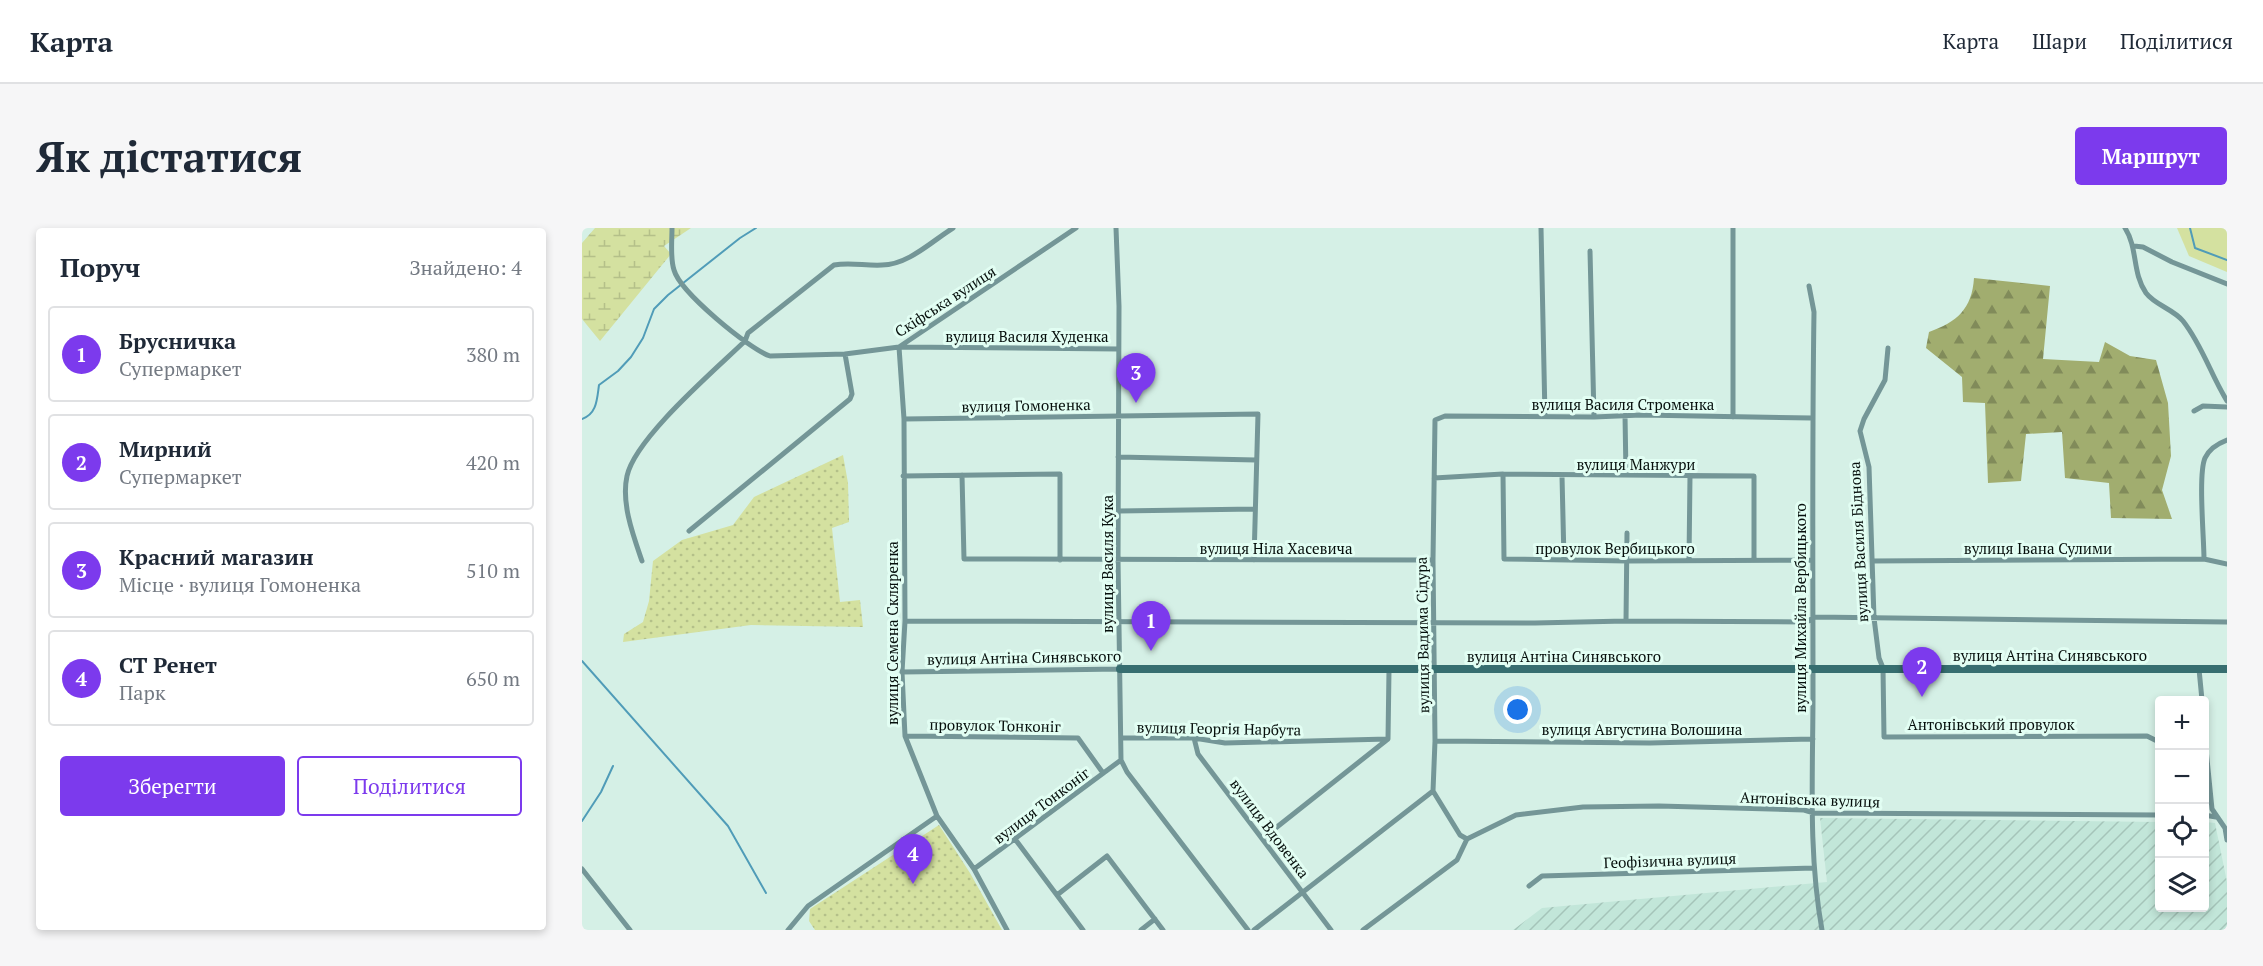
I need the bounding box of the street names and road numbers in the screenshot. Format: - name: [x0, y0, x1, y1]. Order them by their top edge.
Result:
- street label: Скіфська вулиця: [891, 261, 999, 341]
- street label: вулиця Василя Худенка: [945, 326, 1109, 346]
- street label: вулиця Гомоненка: [961, 394, 1091, 416]
- street label: вулиця Василя Строменка: [1532, 394, 1715, 414]
- street label: вулиця Манжури: [1576, 454, 1696, 474]
- street label: вулиця Василя Біднова: [1844, 461, 1872, 623]
- street label: вулиця Василя Кука: [1097, 495, 1117, 633]
- street label: вулиця Михайла Вербицького: [1790, 503, 1810, 713]
- street label: вулиця Ніла Хасевича: [1199, 538, 1353, 558]
- street label: провулок Вербицького: [1535, 538, 1695, 558]
- street label: вулиця Івана Сулими: [1964, 538, 2112, 558]
- street label: вулиця Семена Скляренка: [882, 541, 902, 725]
- street label: вулиця Вадима Сідура: [1411, 556, 1433, 713]
- street label: вулиця Антіна Синявського: [927, 645, 1121, 669]
- street label: вулиця Антіна Синявського: [1953, 645, 2147, 665]
- street label: вулиця Антіна Синявського: [1467, 646, 1661, 666]
- street label: провулок Тонконіг: [929, 714, 1061, 736]
- street label: Антонівський провулок: [1907, 714, 2075, 734]
- street label: вулиця Георгія Нарбута: [1137, 717, 1302, 739]
- street label: вулиця Августина Волошина: [1542, 719, 1743, 739]
- street label: вулиця Тонконіг: [989, 762, 1094, 848]
- street label: вулиця Вдовенка: [1226, 774, 1314, 882]
- street label: Антонівська вулиця: [1740, 787, 1881, 811]
- street label: Геофізична вулиця: [1603, 848, 1737, 872]

